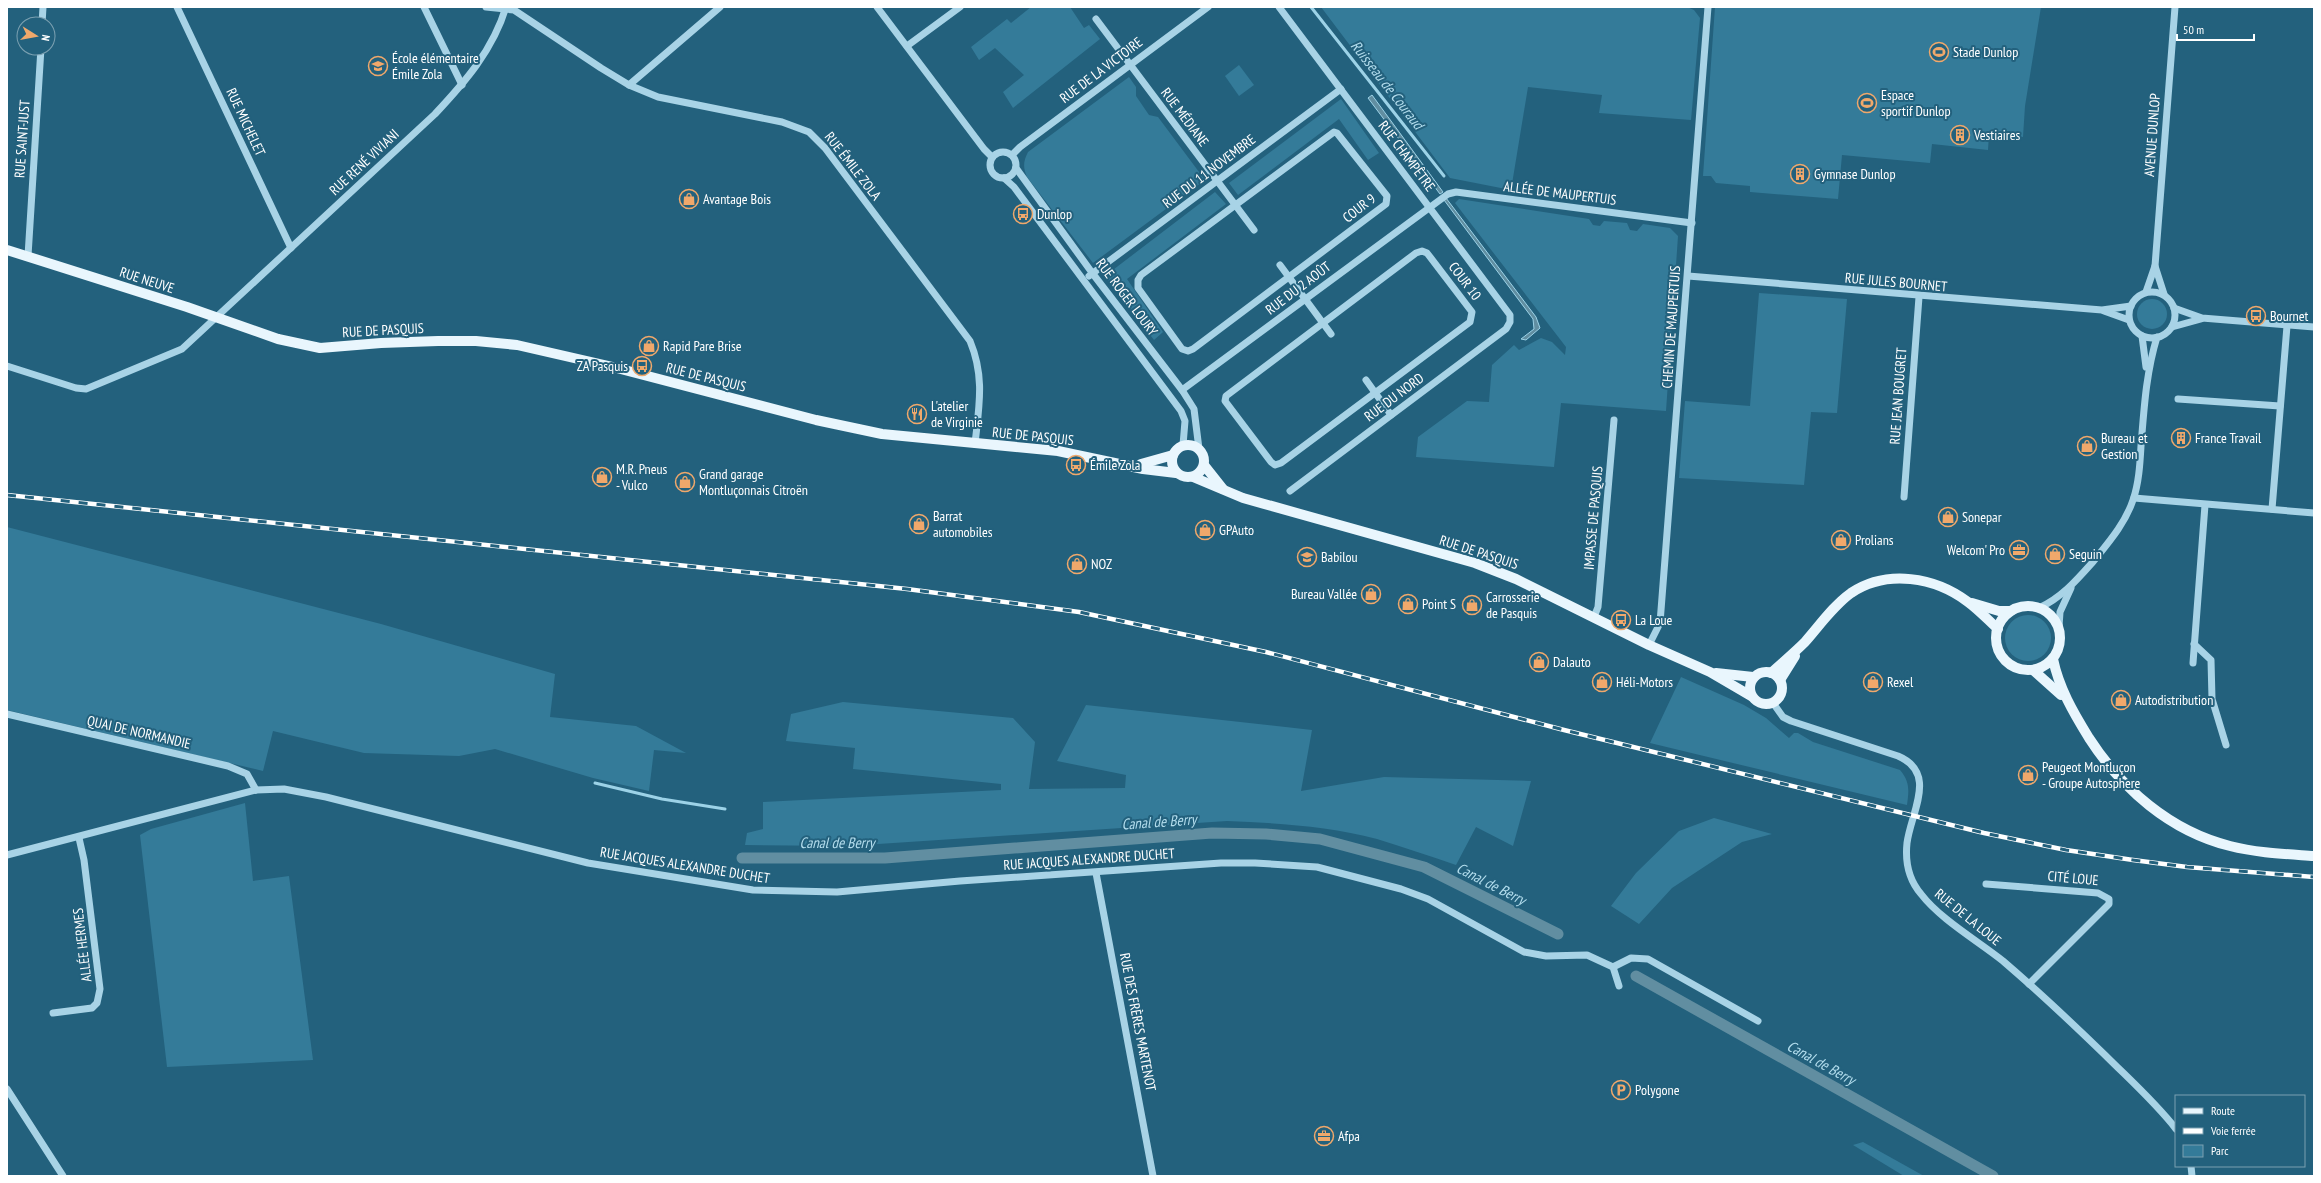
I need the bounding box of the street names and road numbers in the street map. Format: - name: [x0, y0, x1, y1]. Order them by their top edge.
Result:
- street label: RUE DE LA VICTOIRE: [1056, 33, 1146, 107]
- street label: RUE MÉDIANE: [1157, 84, 1213, 150]
- street label: RUE MICHELET: [222, 85, 270, 160]
- street label: AVENUE DUNLOP: [2140, 93, 2164, 177]
- street label: RUE SAINT-JUST: [10, 99, 34, 179]
- street label: RUE CHAMPÊTRE: [1375, 117, 1439, 195]
- street label: RUE RENÉ VIVIANI: [325, 125, 403, 199]
- street label: RUE ÉMILE ZOLA: [821, 128, 886, 204]
- street label: RUE DU 11 NOVEMBRE: [1159, 130, 1259, 212]
- street label: ALLÉE DE MAUPERTUIS: [1503, 177, 1617, 209]
- street label: COUR 9: [1339, 189, 1379, 227]
- street label: RUE ROGER LOURY: [1092, 255, 1162, 340]
- street label: RUE DU 2 AOÛT: [1262, 257, 1335, 318]
- street label: COUR 10: [1445, 258, 1485, 304]
- street label: RUE NEUVE: [117, 263, 177, 297]
- street label: CHEMIN DE MAUPERTUIS: [1658, 265, 1684, 389]
- street label: RUE JULES BOURNET: [1844, 269, 1949, 295]
- street label: RUE DE PASQUIS: [342, 319, 424, 341]
- street label: RUE JEAN BOUGRET: [1886, 346, 1910, 445]
- street label: RUE DE PASQUIS: [664, 358, 748, 396]
- street label: RUE DU NORD: [1361, 369, 1427, 425]
- street label: RUE DE PASQUIS: [991, 423, 1075, 449]
- street label: IMPASSE DE PASQUIS: [1579, 465, 1607, 571]
- street label: RUE DE PASQUIS: [1437, 531, 1521, 573]
- street label: QUAI DE NORMANDIE: [85, 711, 193, 753]
- street label: RUE JACQUES ALEXANDRE DUCHET: [599, 843, 772, 887]
- street label: RUE JACQUES ALEXANDRE DUCHET: [1003, 844, 1176, 874]
- street label: CITÉ LOUE: [2047, 867, 2099, 889]
- street label: RUE DE LA LOUE: [1931, 885, 2005, 949]
- street label: ALLÉE HERMES: [69, 907, 95, 983]
- street label: RUE DES FRÈRES MARTENOT: [1116, 951, 1160, 1093]

